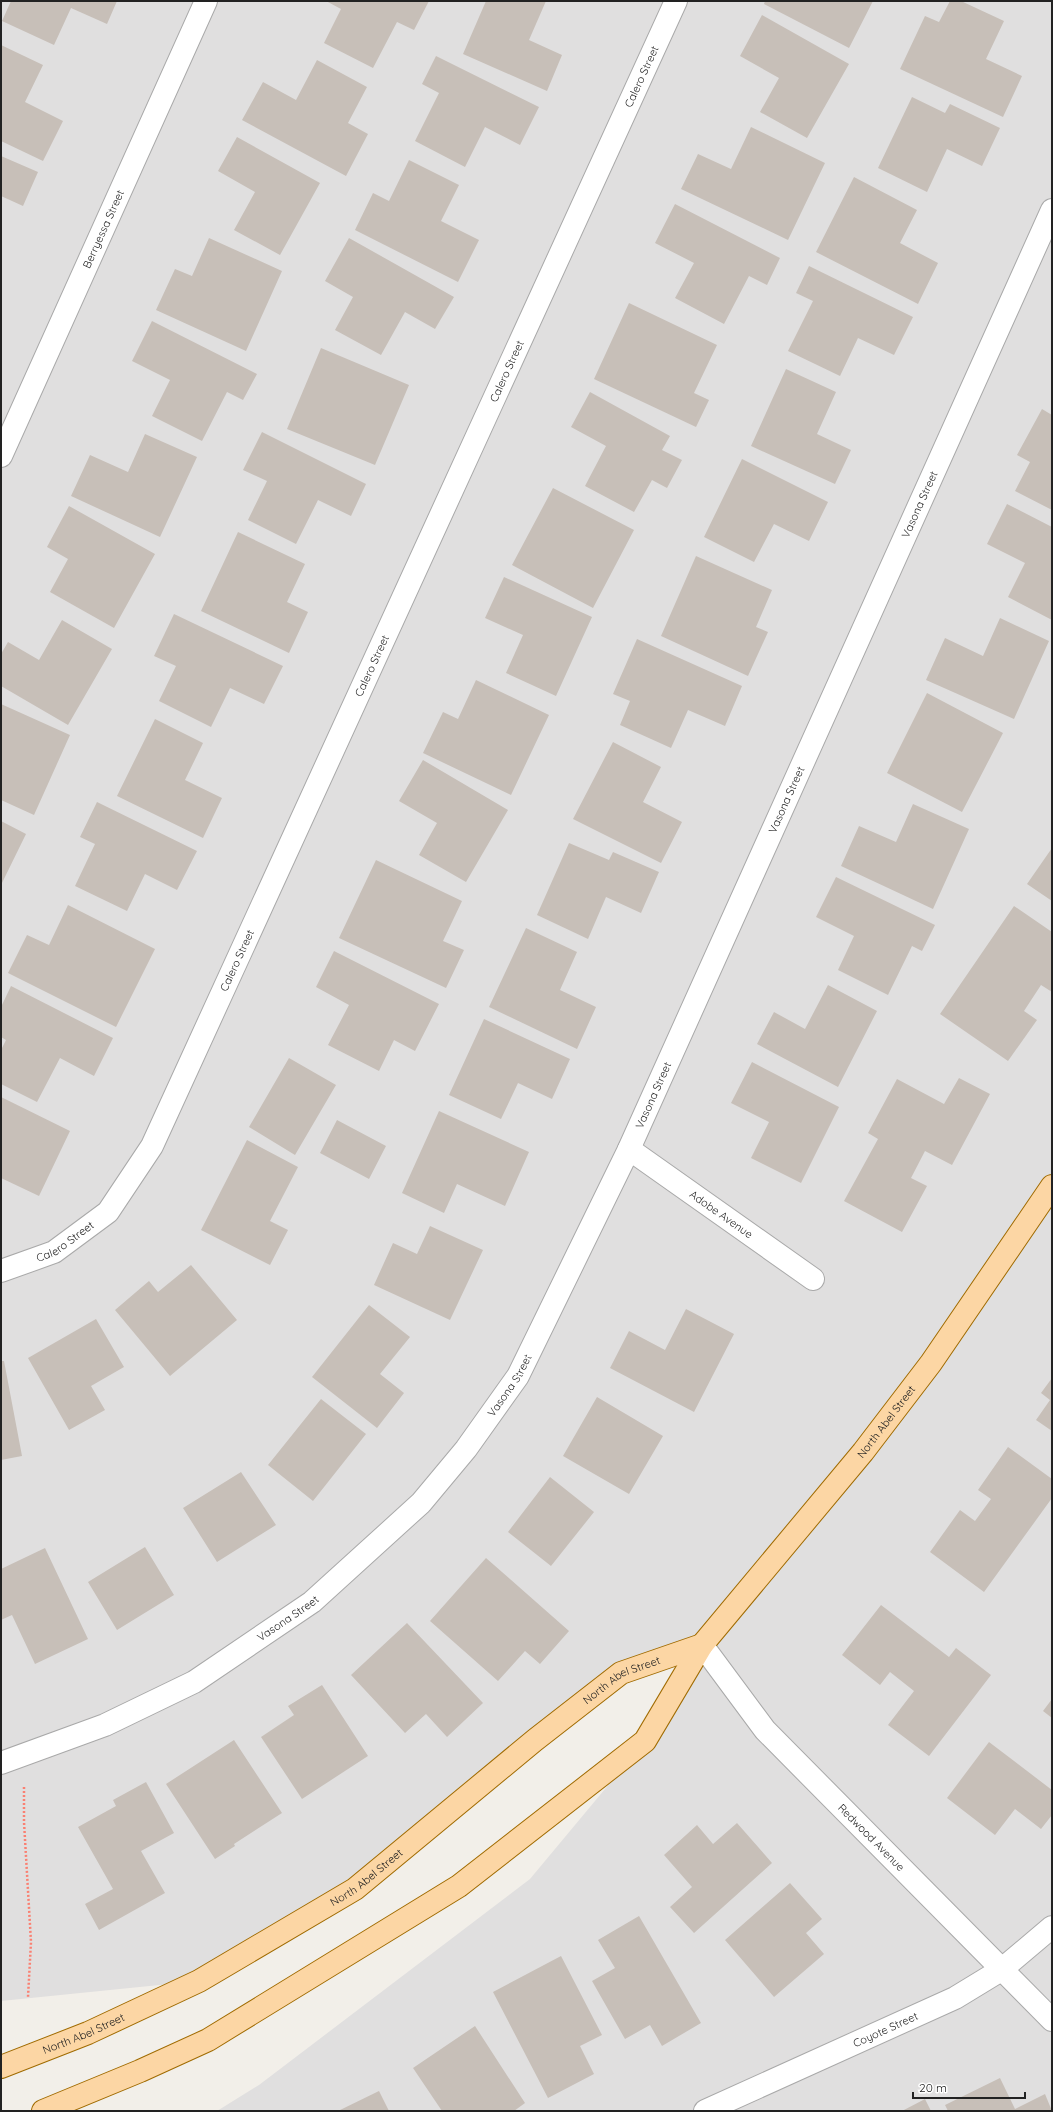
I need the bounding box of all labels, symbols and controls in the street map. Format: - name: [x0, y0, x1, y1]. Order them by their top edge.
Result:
- street label: Calero Street: [621, 43, 662, 110]
- street label: Berryessa Street: [80, 187, 127, 270]
- street label: Calero Street: [486, 338, 527, 404]
- street label: Vasona Street: [898, 469, 941, 540]
- street label: Calero Street: [352, 632, 392, 699]
- street label: Vasona Street: [765, 764, 808, 835]
- street label: Calero Street: [217, 927, 257, 993]
- street label: Vasona Street: [632, 1059, 674, 1131]
- street label: Adobe Avenue: [687, 1187, 756, 1241]
- street label: Calero Street: [34, 1218, 97, 1265]
- street label: Vasona Street: [484, 1351, 535, 1419]
- street label: North Abel Street: [854, 1383, 918, 1461]
- street label: Vasona Street: [254, 1592, 322, 1644]
- street label: North Abel Street: [580, 1653, 662, 1707]
- street label: Redwood Avenue: [835, 1801, 908, 1874]
- street label: North Abel Street: [327, 1845, 406, 1909]
- street label: Coyote Street: [851, 2009, 920, 2050]
- street label: North Abel Street: [41, 2010, 127, 2057]
- scale bar: [913, 2074, 1025, 2100]
- text: 20 m: [919, 2080, 947, 2095]

